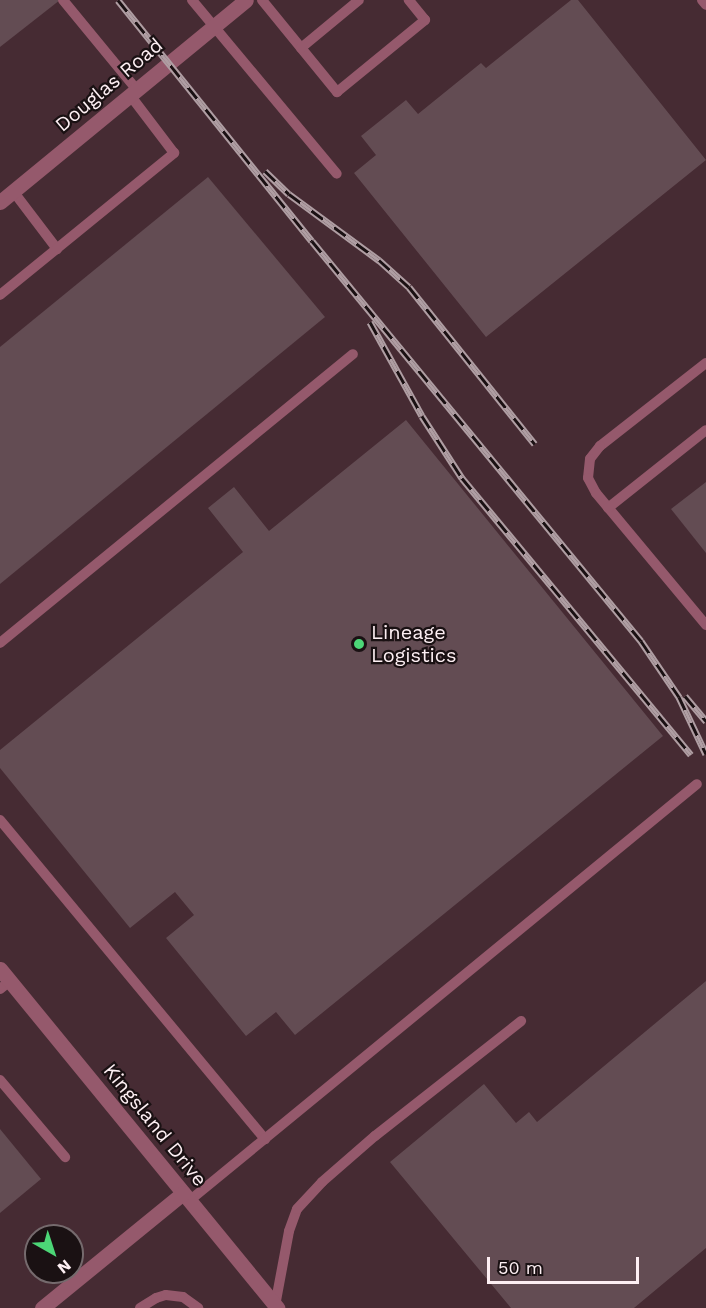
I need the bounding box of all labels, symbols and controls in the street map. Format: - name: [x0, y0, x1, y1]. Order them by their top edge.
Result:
- street label: Douglas Road: [50, 33, 168, 137]
- place label: Lineage Logistics: [371, 620, 457, 667]
- marker: Lineage Logistics: [352, 637, 366, 651]
- street label: Kingsland Drive: [98, 1059, 212, 1191]
- north arrow: [24, 1224, 84, 1284]
- scale bar: [490, 1245, 642, 1283]
- text: N: [54, 1256, 75, 1278]
- text: 50 m: [498, 1257, 543, 1278]

